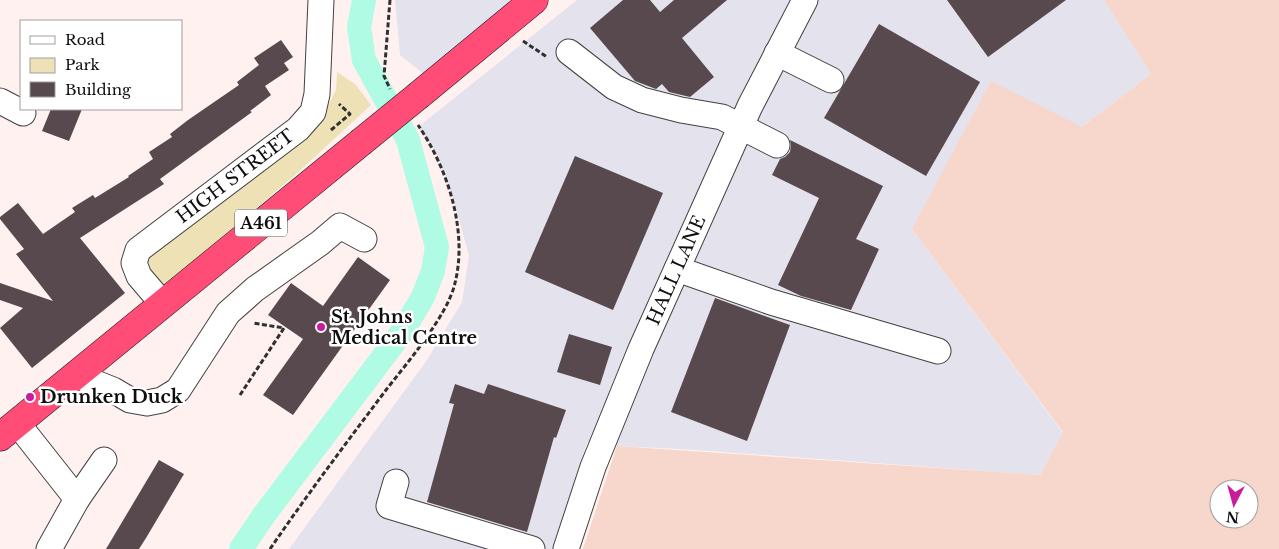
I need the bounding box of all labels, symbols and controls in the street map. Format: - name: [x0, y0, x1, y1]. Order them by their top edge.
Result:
- legend: [20, 20, 182, 110]
- text: Road: [65, 30, 105, 49]
- text: Park: [65, 55, 101, 74]
- text: Building: [65, 80, 132, 99]
- street label: HIGH STREET: [172, 124, 299, 228]
- road number: A461: [235, 210, 287, 237]
- street label: HALL LANE: [642, 212, 710, 328]
- place label: St. Johns Medical Centre: [331, 306, 477, 349]
- marker: St. Johns Medical Centre: [315, 321, 327, 333]
- place label: Drunken Duck: [40, 386, 184, 408]
- marker: Drunken Duck: [24, 391, 36, 403]
- north arrow: [1209, 479, 1259, 529]
- text: N: [1225, 507, 1240, 527]

